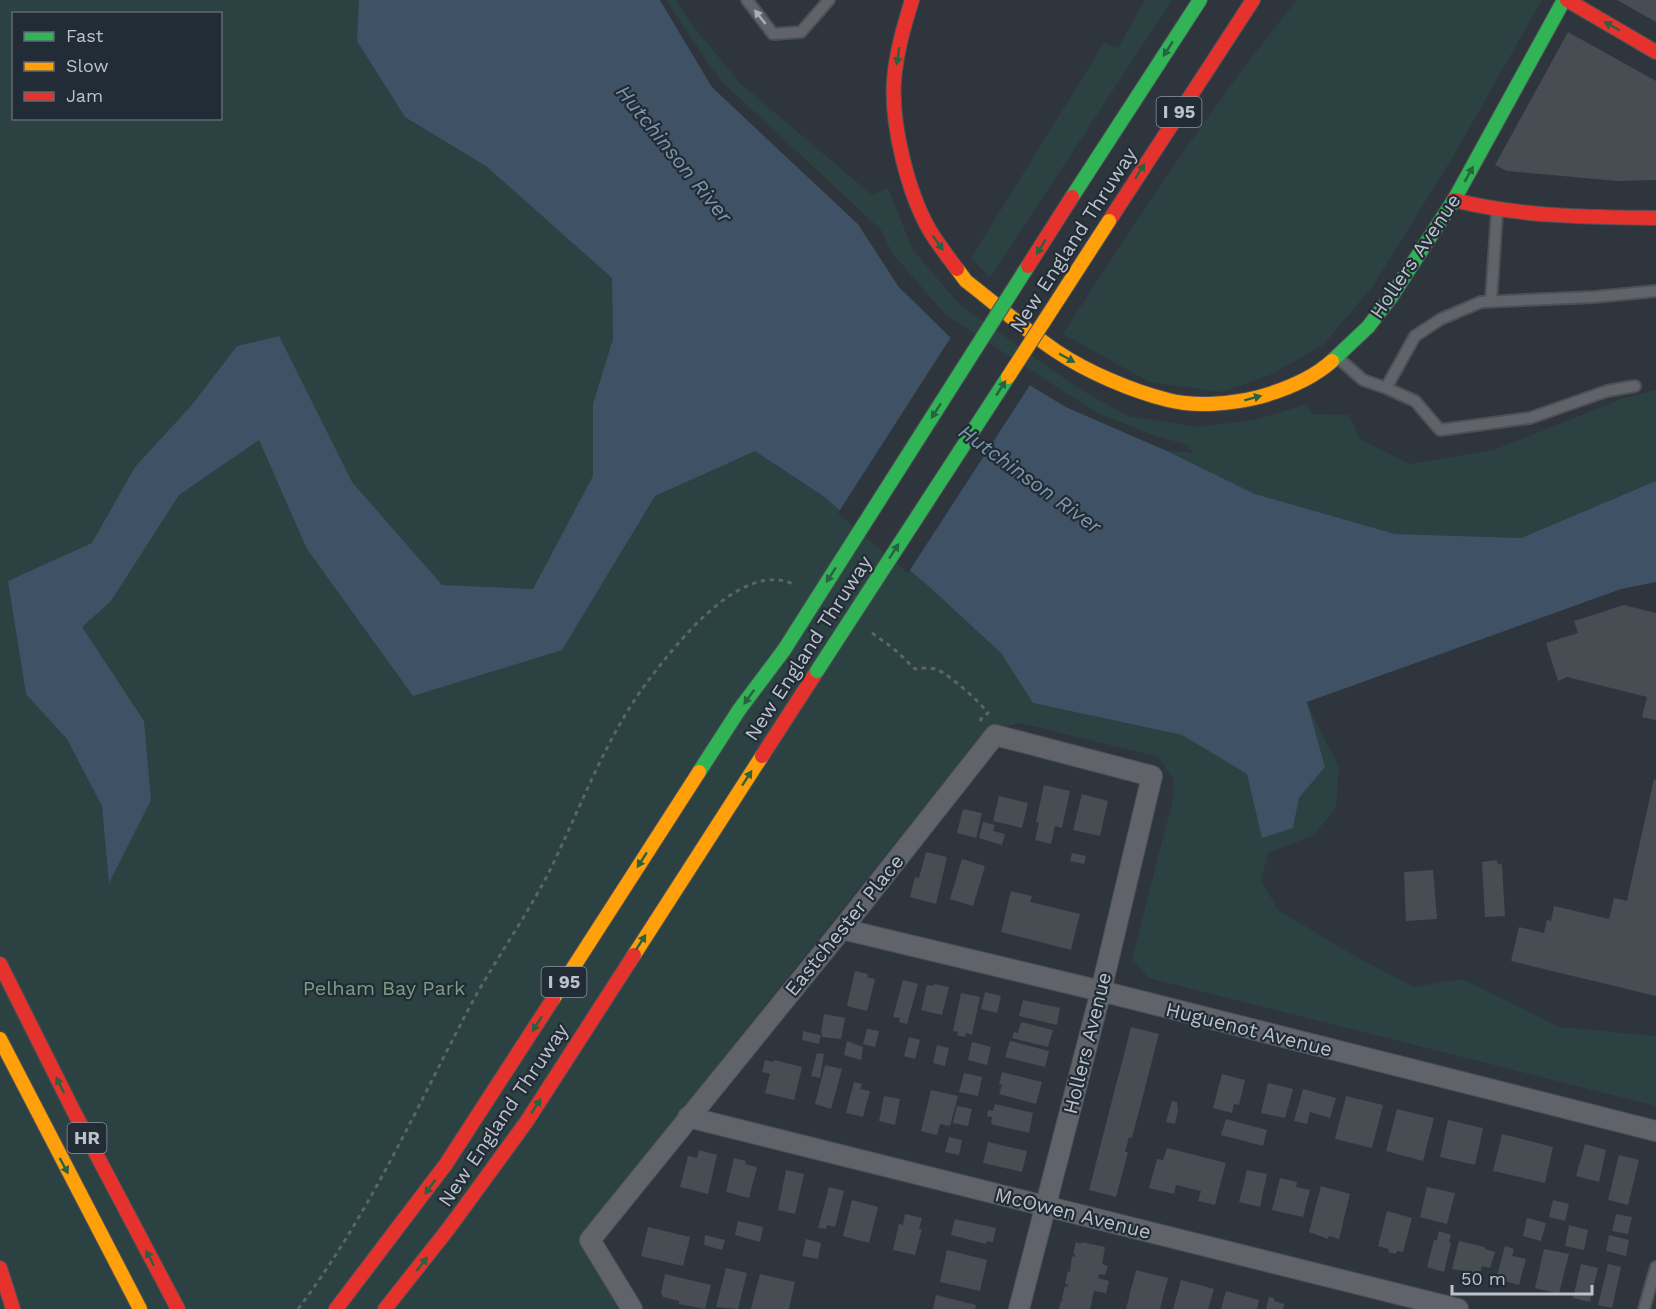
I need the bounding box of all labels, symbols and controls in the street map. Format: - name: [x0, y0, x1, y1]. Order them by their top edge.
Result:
- one-way arrow: [754, 9, 766, 25]
- legend: [12, 12, 222, 120]
- one-way arrow: [1603, 21, 1620, 31]
- text: Fast: [66, 25, 104, 46]
- one-way arrow: [1163, 41, 1174, 57]
- one-way arrow: [893, 47, 902, 66]
- text: Slow: [66, 55, 109, 76]
- water label: Hutchinson River: [611, 80, 738, 228]
- text: Jam: [66, 85, 103, 106]
- road number: I 95: [1156, 97, 1202, 127]
- street label: New England Thruway: [1004, 143, 1142, 337]
- one-way arrow: [1135, 163, 1146, 179]
- one-way arrow: [1464, 166, 1474, 183]
- street label: Hollers Avenue: [1364, 189, 1466, 323]
- one-way arrow: [932, 235, 944, 250]
- one-way arrow: [1036, 239, 1047, 255]
- one-way arrow: [1059, 353, 1076, 363]
- one-way arrow: [995, 379, 1006, 396]
- one-way arrow: [1244, 393, 1262, 403]
- one-way arrow: [931, 403, 942, 419]
- water label: Hutchinson River: [954, 418, 1107, 539]
- one-way arrow: [889, 543, 900, 559]
- street label: New England Thruway: [739, 551, 877, 745]
- one-way arrow: [825, 567, 837, 583]
- one-way arrow: [743, 688, 755, 704]
- one-way arrow: [742, 770, 753, 786]
- street label: Eastchester Place: [779, 849, 909, 1001]
- one-way arrow: [637, 852, 648, 868]
- one-way arrow: [636, 934, 647, 950]
- road number: I 95: [542, 967, 586, 997]
- street label: Hollers Avenue: [1058, 970, 1116, 1116]
- park label: Pelham Bay Park: [303, 976, 465, 1000]
- street label: Huguenot Avenue: [1163, 997, 1335, 1061]
- one-way arrow: [531, 1016, 542, 1032]
- street label: New England Thruway: [433, 1018, 574, 1211]
- one-way arrow: [55, 1076, 65, 1093]
- one-way arrow: [531, 1098, 542, 1114]
- road number: HR: [68, 1123, 106, 1153]
- one-way arrow: [59, 1157, 69, 1174]
- one-way arrow: [424, 1179, 436, 1194]
- street label: McOwen Avenue: [993, 1182, 1153, 1244]
- one-way arrow: [145, 1249, 155, 1266]
- one-way arrow: [415, 1256, 427, 1271]
- scale bar: [1452, 1258, 1592, 1296]
- text: 50 m: [1461, 1268, 1506, 1289]

